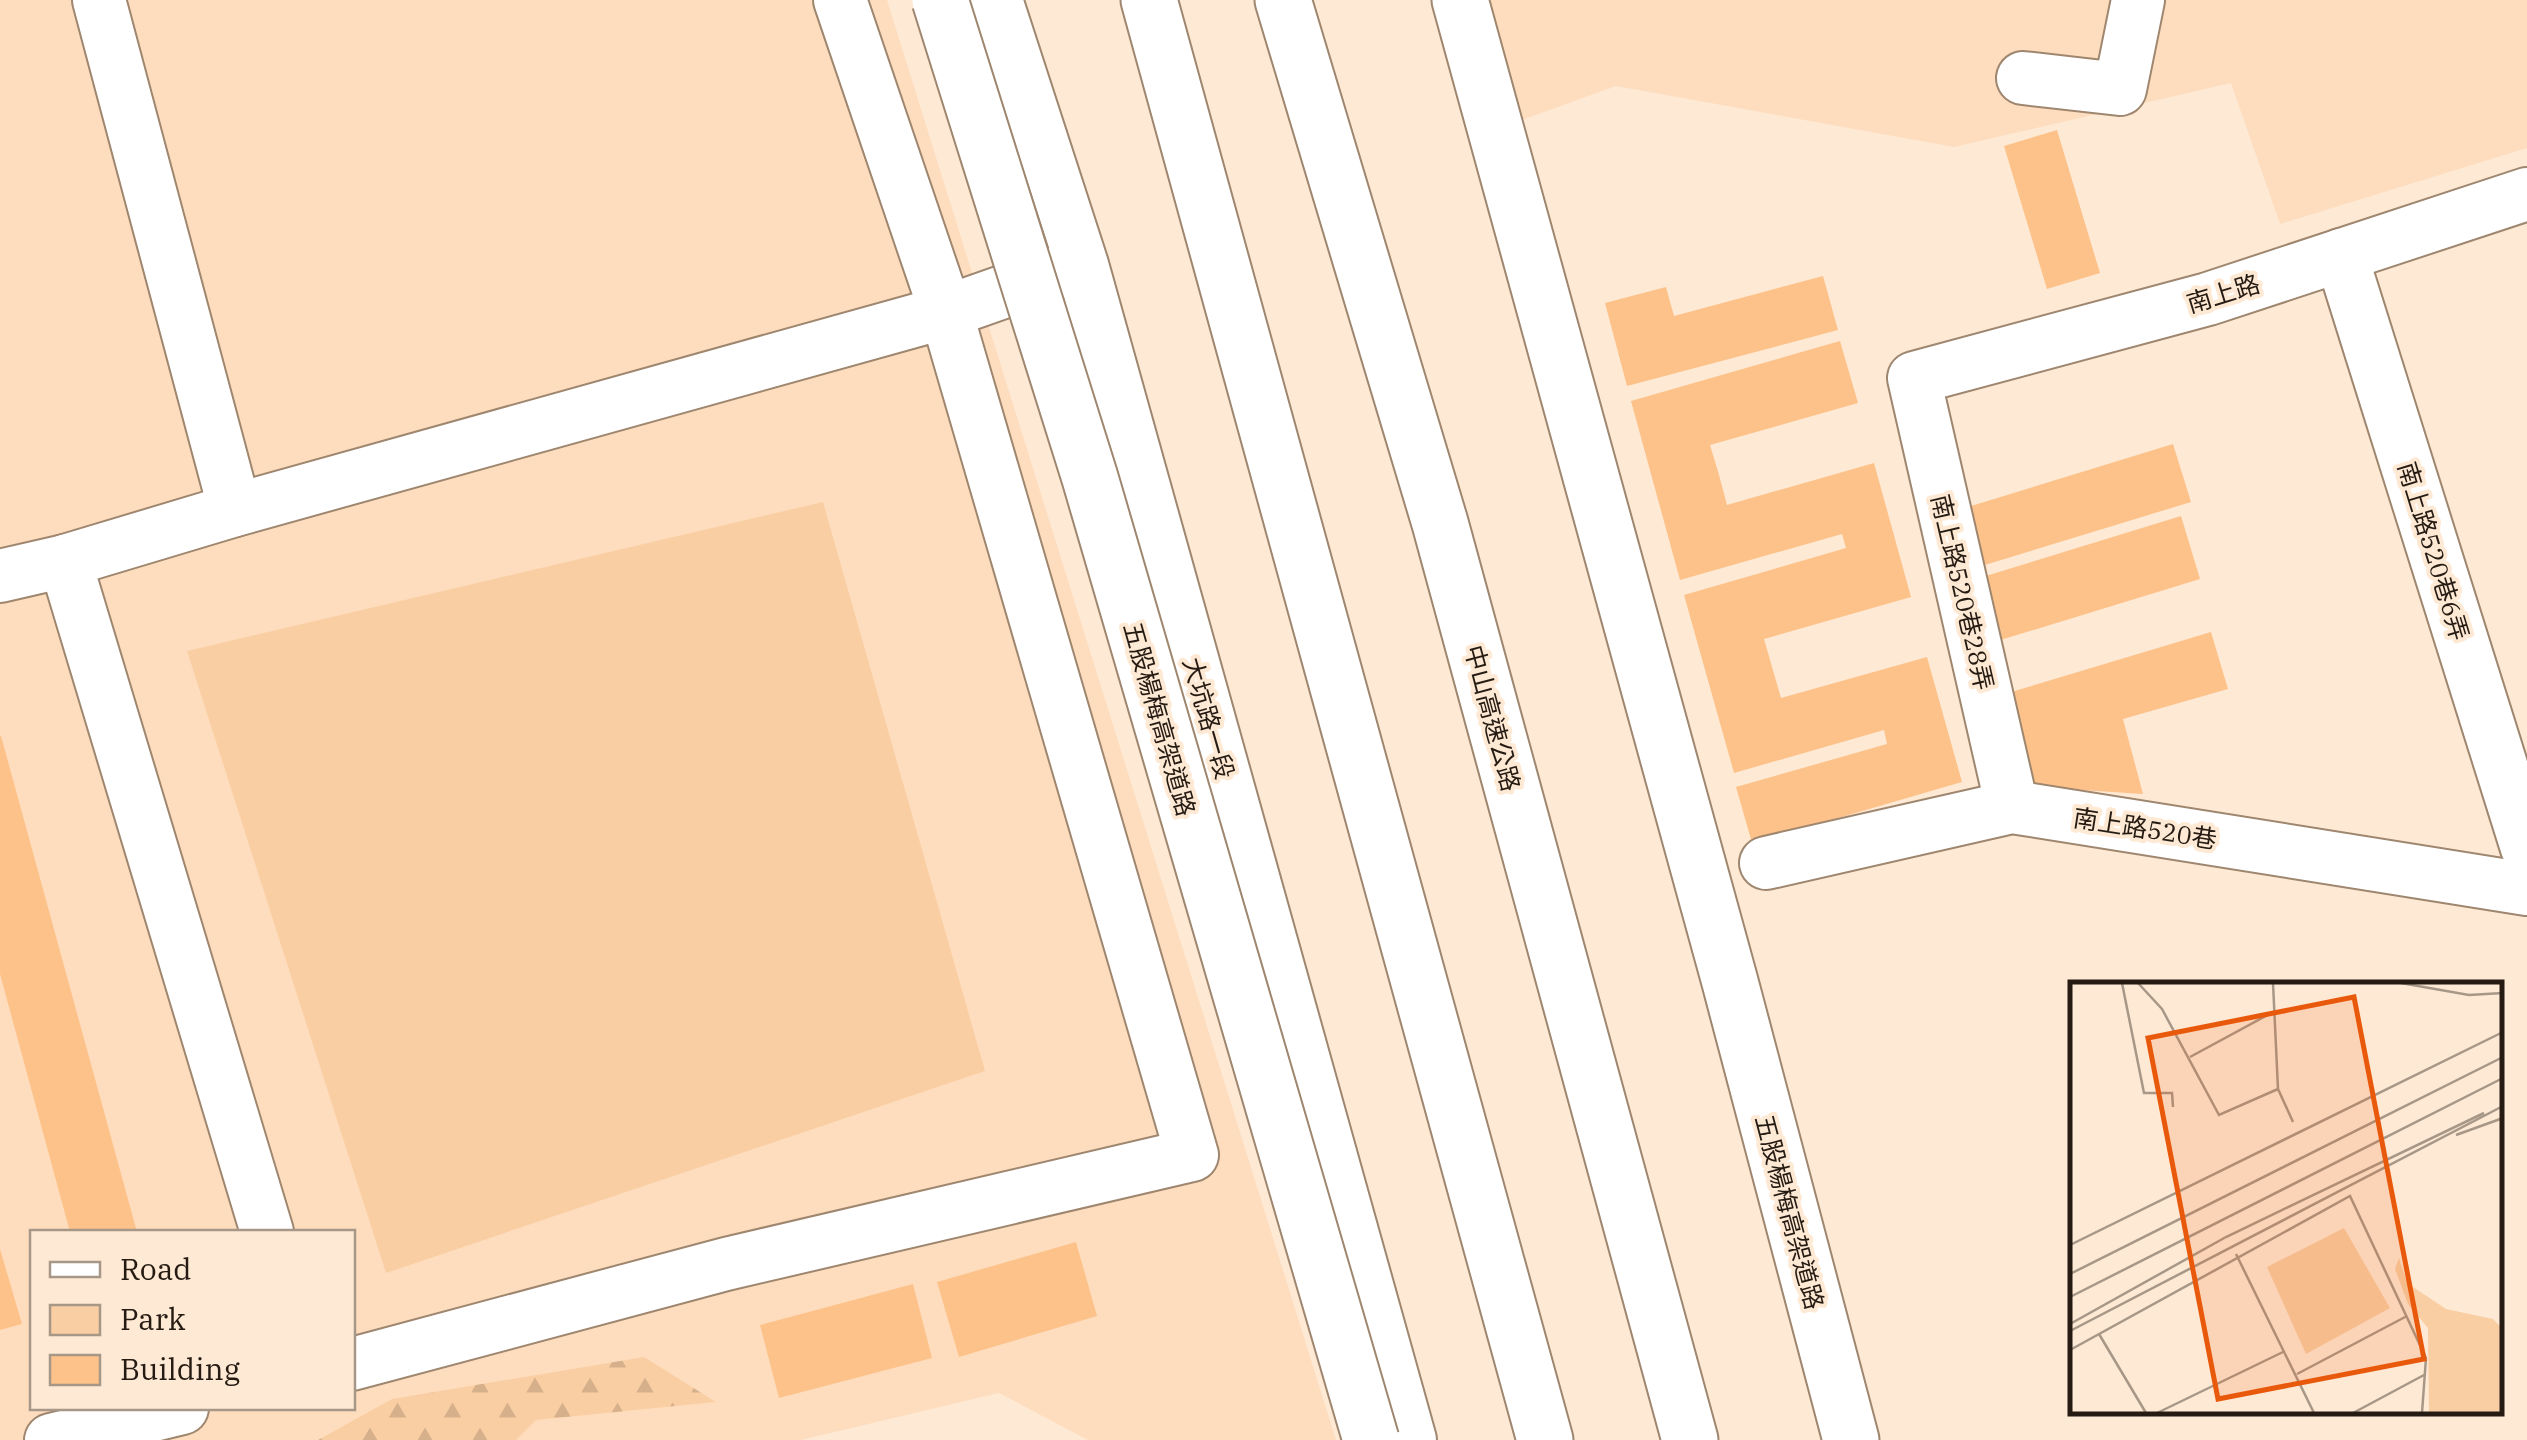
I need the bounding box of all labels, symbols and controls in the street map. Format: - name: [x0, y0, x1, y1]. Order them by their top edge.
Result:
- street label: 南上路: [2182, 266, 2264, 320]
- street label: 南上路520巷6弄: [2391, 458, 2477, 644]
- street label: 南上路520巷28弄: [1924, 491, 2002, 693]
- street label: 五股楊梅高架道路: [1117, 618, 1203, 820]
- street label: 中山高速公路: [1458, 641, 1528, 795]
- street label: 大坑路一段: [1176, 653, 1242, 783]
- street label: 南上路520巷: [2071, 800, 2219, 856]
- inset map: [2070, 982, 2502, 1415]
- street label: 五股楊梅高架道路: [1748, 1111, 1832, 1313]
- legend: [30, 1230, 355, 1410]
- text: Road: [120, 1249, 192, 1288]
- text: Park: [120, 1299, 186, 1338]
- text: Building: [120, 1349, 240, 1388]

